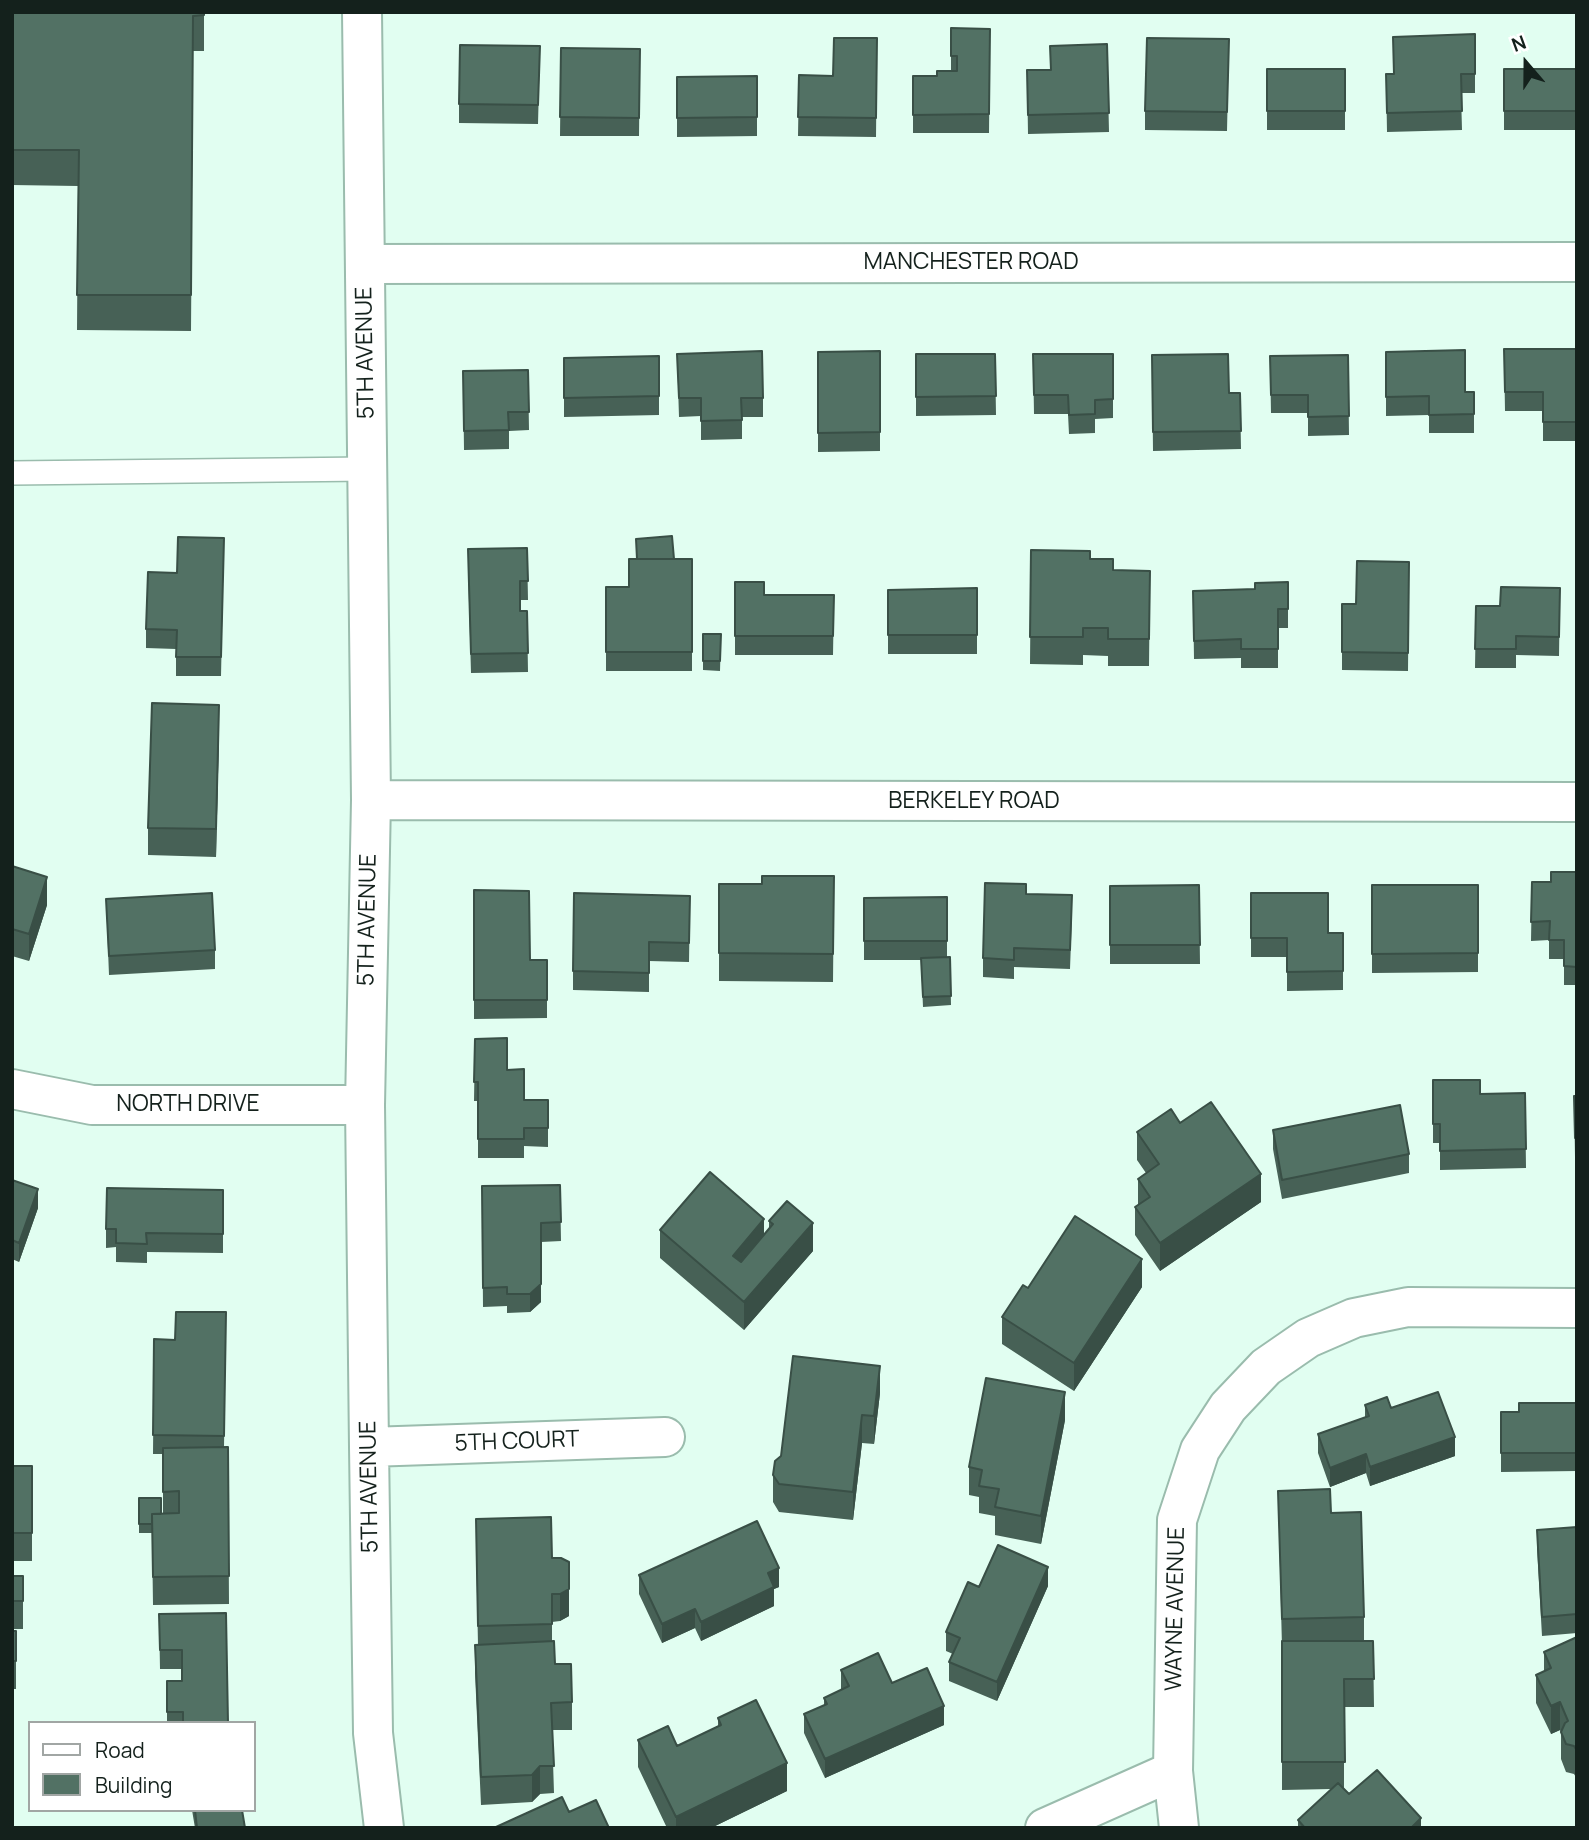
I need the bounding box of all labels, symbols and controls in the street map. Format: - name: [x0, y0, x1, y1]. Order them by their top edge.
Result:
- north arrow: [1491, 28, 1561, 98]
- text: N: [1508, 29, 1530, 58]
- street label: MANCHESTER ROAD: [863, 249, 1079, 277]
- street label: 5TH AVENUE: [351, 287, 381, 419]
- street label: BERKELEY ROAD: [888, 788, 1060, 816]
- street label: 5TH AVENUE: [353, 854, 383, 986]
- street label: NORTH DRIVE: [116, 1091, 260, 1119]
- street label: 5TH AVENUE: [355, 1421, 385, 1553]
- street label: 5TH COURT: [454, 1426, 580, 1458]
- street label: WAYNE AVENUE: [1161, 1527, 1191, 1691]
- legend: [28, 1721, 256, 1812]
- text: Road: [95, 1736, 145, 1764]
- text: Building: [95, 1771, 172, 1799]

